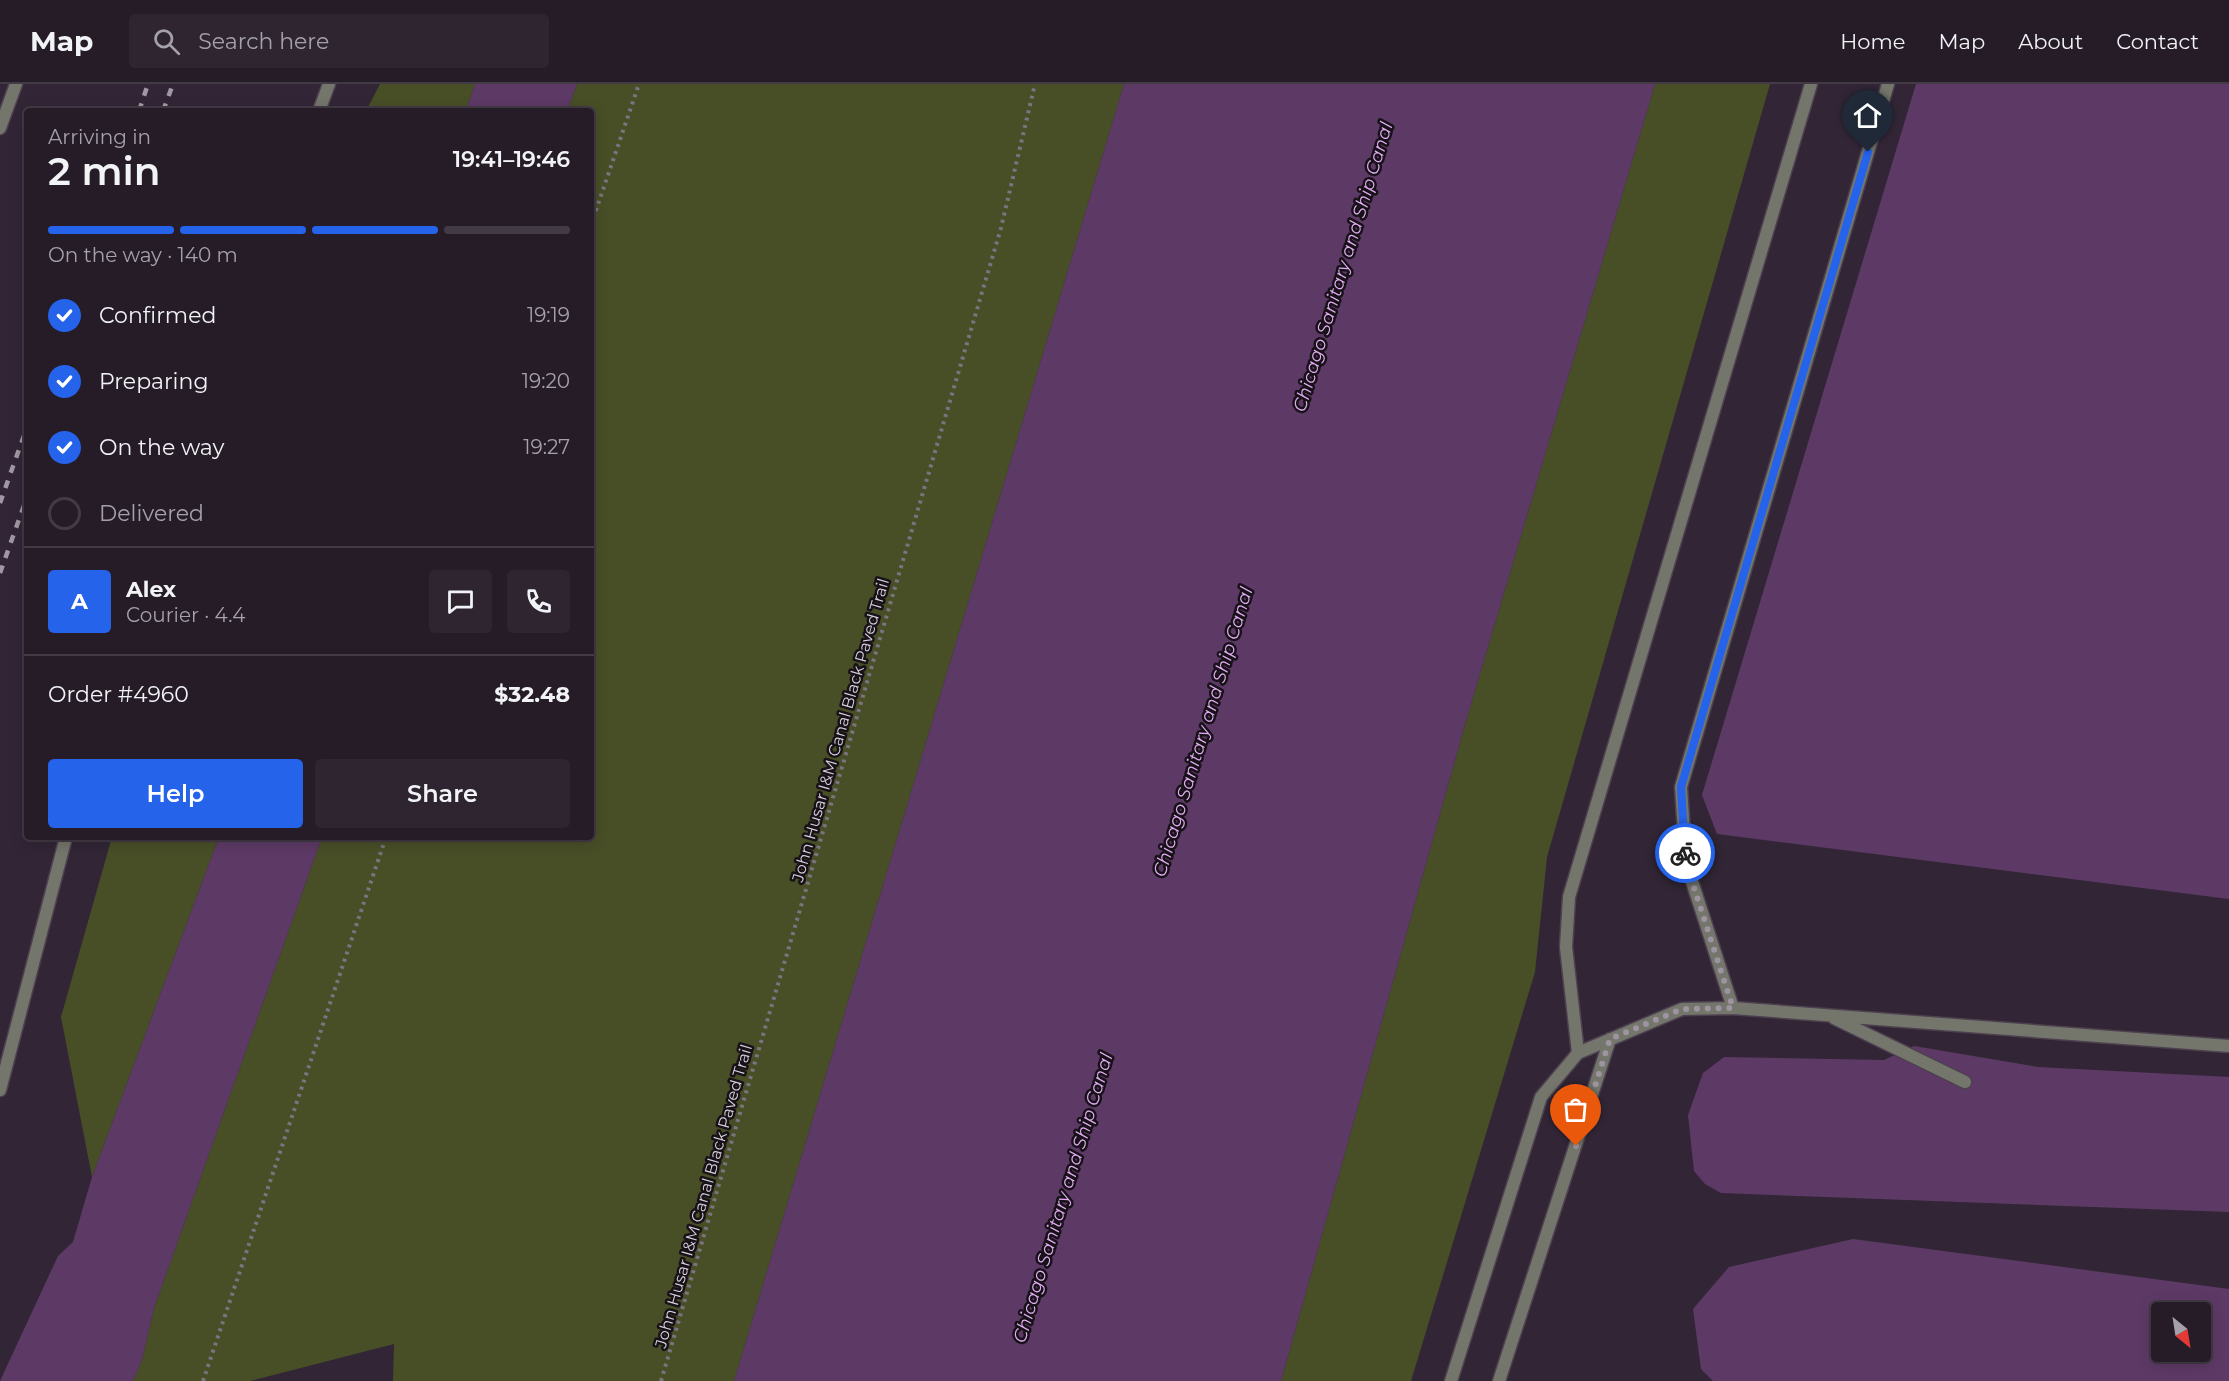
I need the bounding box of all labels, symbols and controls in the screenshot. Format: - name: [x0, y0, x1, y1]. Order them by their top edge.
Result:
- search box: [129, 14, 549, 68]
- text: Map: [30, 24, 93, 58]
- icon: search: [150, 25, 183, 58]
- text: Search here: [198, 28, 329, 55]
- text: Home: [1840, 29, 1905, 54]
- text: Map: [1938, 29, 1985, 54]
- text: About: [2018, 29, 2083, 54]
- text: Contact: [2116, 29, 2199, 54]
- pin: [1842, 90, 1893, 152]
- icon: home: [1851, 99, 1884, 132]
- water label: Chicago Sanitary and Ship Canal: [1288, 119, 1398, 415]
- text: Arriving in: [48, 125, 151, 149]
- text: 19:41–19:46: [453, 146, 570, 173]
- text: 2 min: [48, 147, 161, 195]
- text: On the way · 140 m: [48, 243, 238, 267]
- icon: check: [48, 299, 81, 332]
- text: Confirmed: [99, 302, 216, 329]
- text: 19:19: [527, 303, 570, 327]
- icon: check: [48, 365, 81, 398]
- text: Preparing: [99, 368, 208, 395]
- text: 19:20: [522, 369, 570, 393]
- icon: check: [48, 431, 81, 464]
- text: On the way: [99, 434, 224, 461]
- text: 19:27: [523, 435, 570, 459]
- text: Delivered: [99, 500, 204, 527]
- button: chat: [429, 570, 492, 633]
- button: phone: [507, 570, 570, 633]
- text: Alex: [126, 576, 176, 603]
- street label: John Husar I&M Canal Black Paved Trail: [788, 576, 893, 885]
- water label: Chicago Sanitary and Ship Canal: [1148, 584, 1258, 880]
- text: A: [71, 588, 88, 615]
- text: Courier · 4.4: [126, 603, 245, 627]
- text: Order #4960: [48, 681, 189, 708]
- text: $32.48: [494, 681, 570, 708]
- button: Help: [48, 759, 303, 828]
- button: Share: [315, 759, 570, 828]
- courier: [1655, 823, 1715, 883]
- icon: bike: [1669, 837, 1702, 870]
- street label: John Husar I&M Canal Black Paved Trail: [651, 1042, 756, 1351]
- water label: Chicago Sanitary and Ship Canal: [1008, 1050, 1118, 1346]
- pin: [1550, 1084, 1601, 1146]
- icon: bag: [1559, 1093, 1592, 1126]
- north arrow: [2151, 1302, 2211, 1362]
- map controls: [2151, 1302, 2211, 1362]

